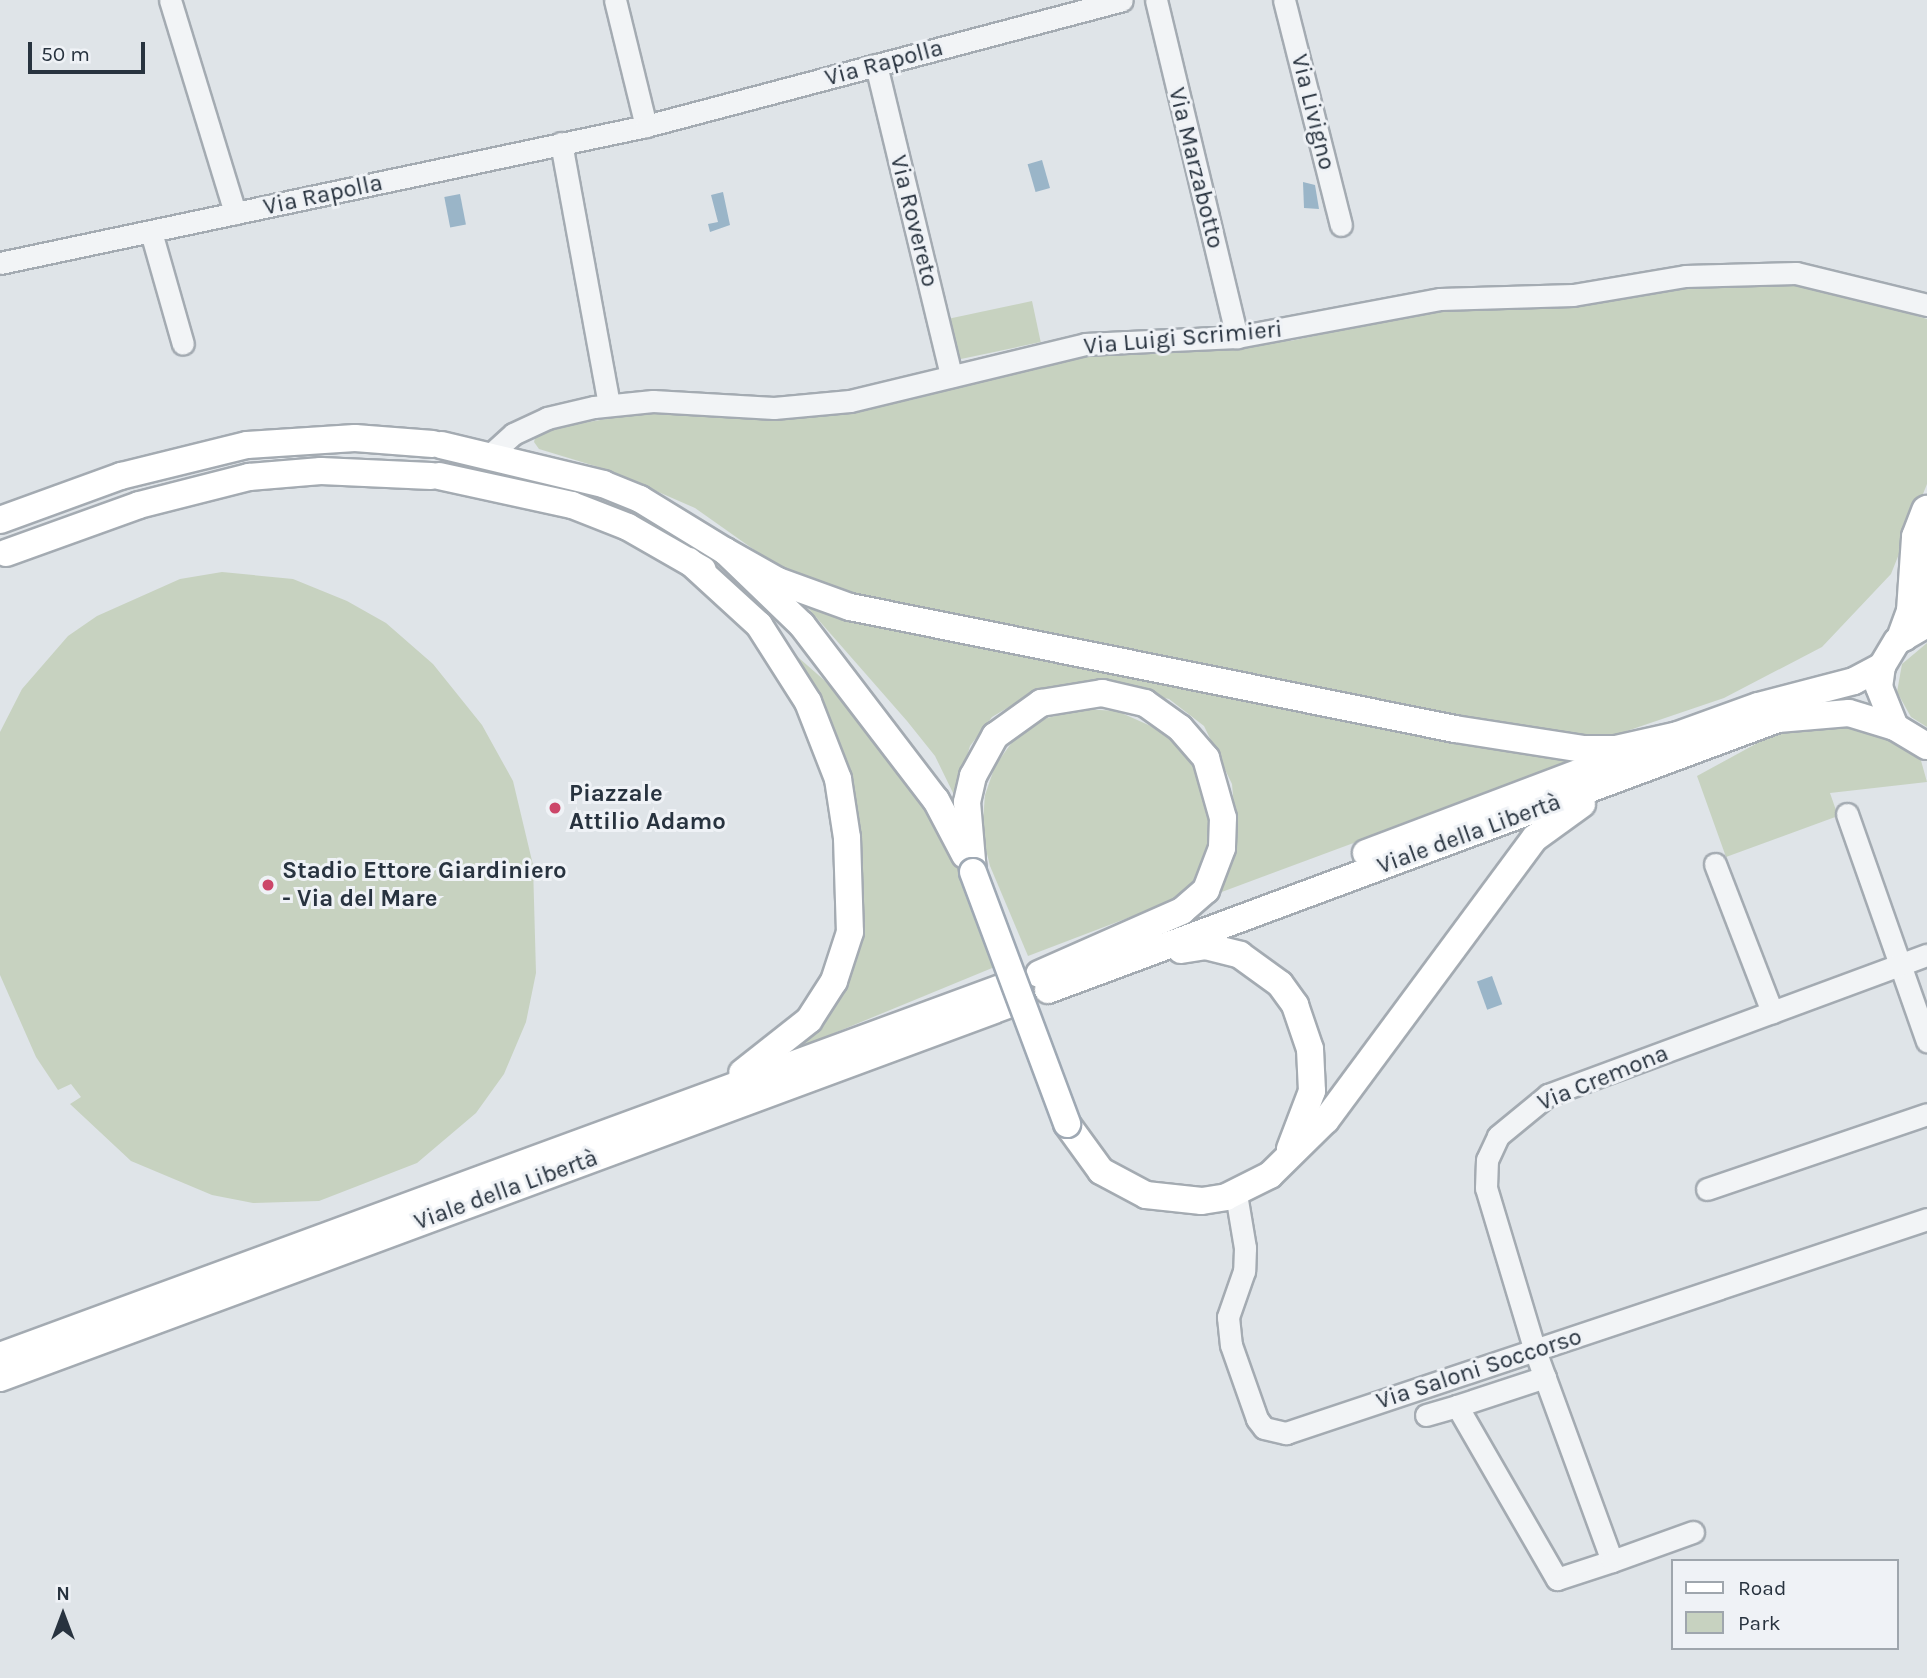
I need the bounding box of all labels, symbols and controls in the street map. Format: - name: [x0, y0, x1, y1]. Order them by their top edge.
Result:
- scale bar: [32, 28, 149, 72]
- street label: Via Rapolla: [822, 33, 946, 93]
- text: 50 m: [41, 42, 90, 66]
- street label: Via Livigno: [1285, 51, 1341, 173]
- street label: Via Marzabotto: [1162, 85, 1230, 251]
- street label: Via Rovereto: [884, 152, 944, 290]
- street label: Via Rapolla: [261, 168, 385, 222]
- street label: Via Luigi Scrimieri: [1082, 315, 1284, 361]
- place label: Piazzale Attilio Adamo: [569, 780, 726, 836]
- street label: Viale della Libertà: [1373, 787, 1565, 881]
- marker: Piazzale Attilio Adamo: [547, 800, 563, 816]
- place label: Stadio Ettore Giardiniero - Via del Mare: [282, 857, 567, 913]
- marker: Stadio Ettore Giardiniero - Via del Mare: [260, 877, 276, 893]
- street label: Via Cremona: [1533, 1039, 1673, 1117]
- street label: Viale della Libertà: [410, 1143, 602, 1237]
- street label: Via Saloni Soccorso: [1373, 1322, 1585, 1416]
- legend: [1672, 1559, 1899, 1650]
- text: Road: [1738, 1576, 1786, 1600]
- north arrow: [28, 1580, 98, 1650]
- text: N: [56, 1583, 70, 1605]
- text: Park: [1738, 1611, 1781, 1635]

